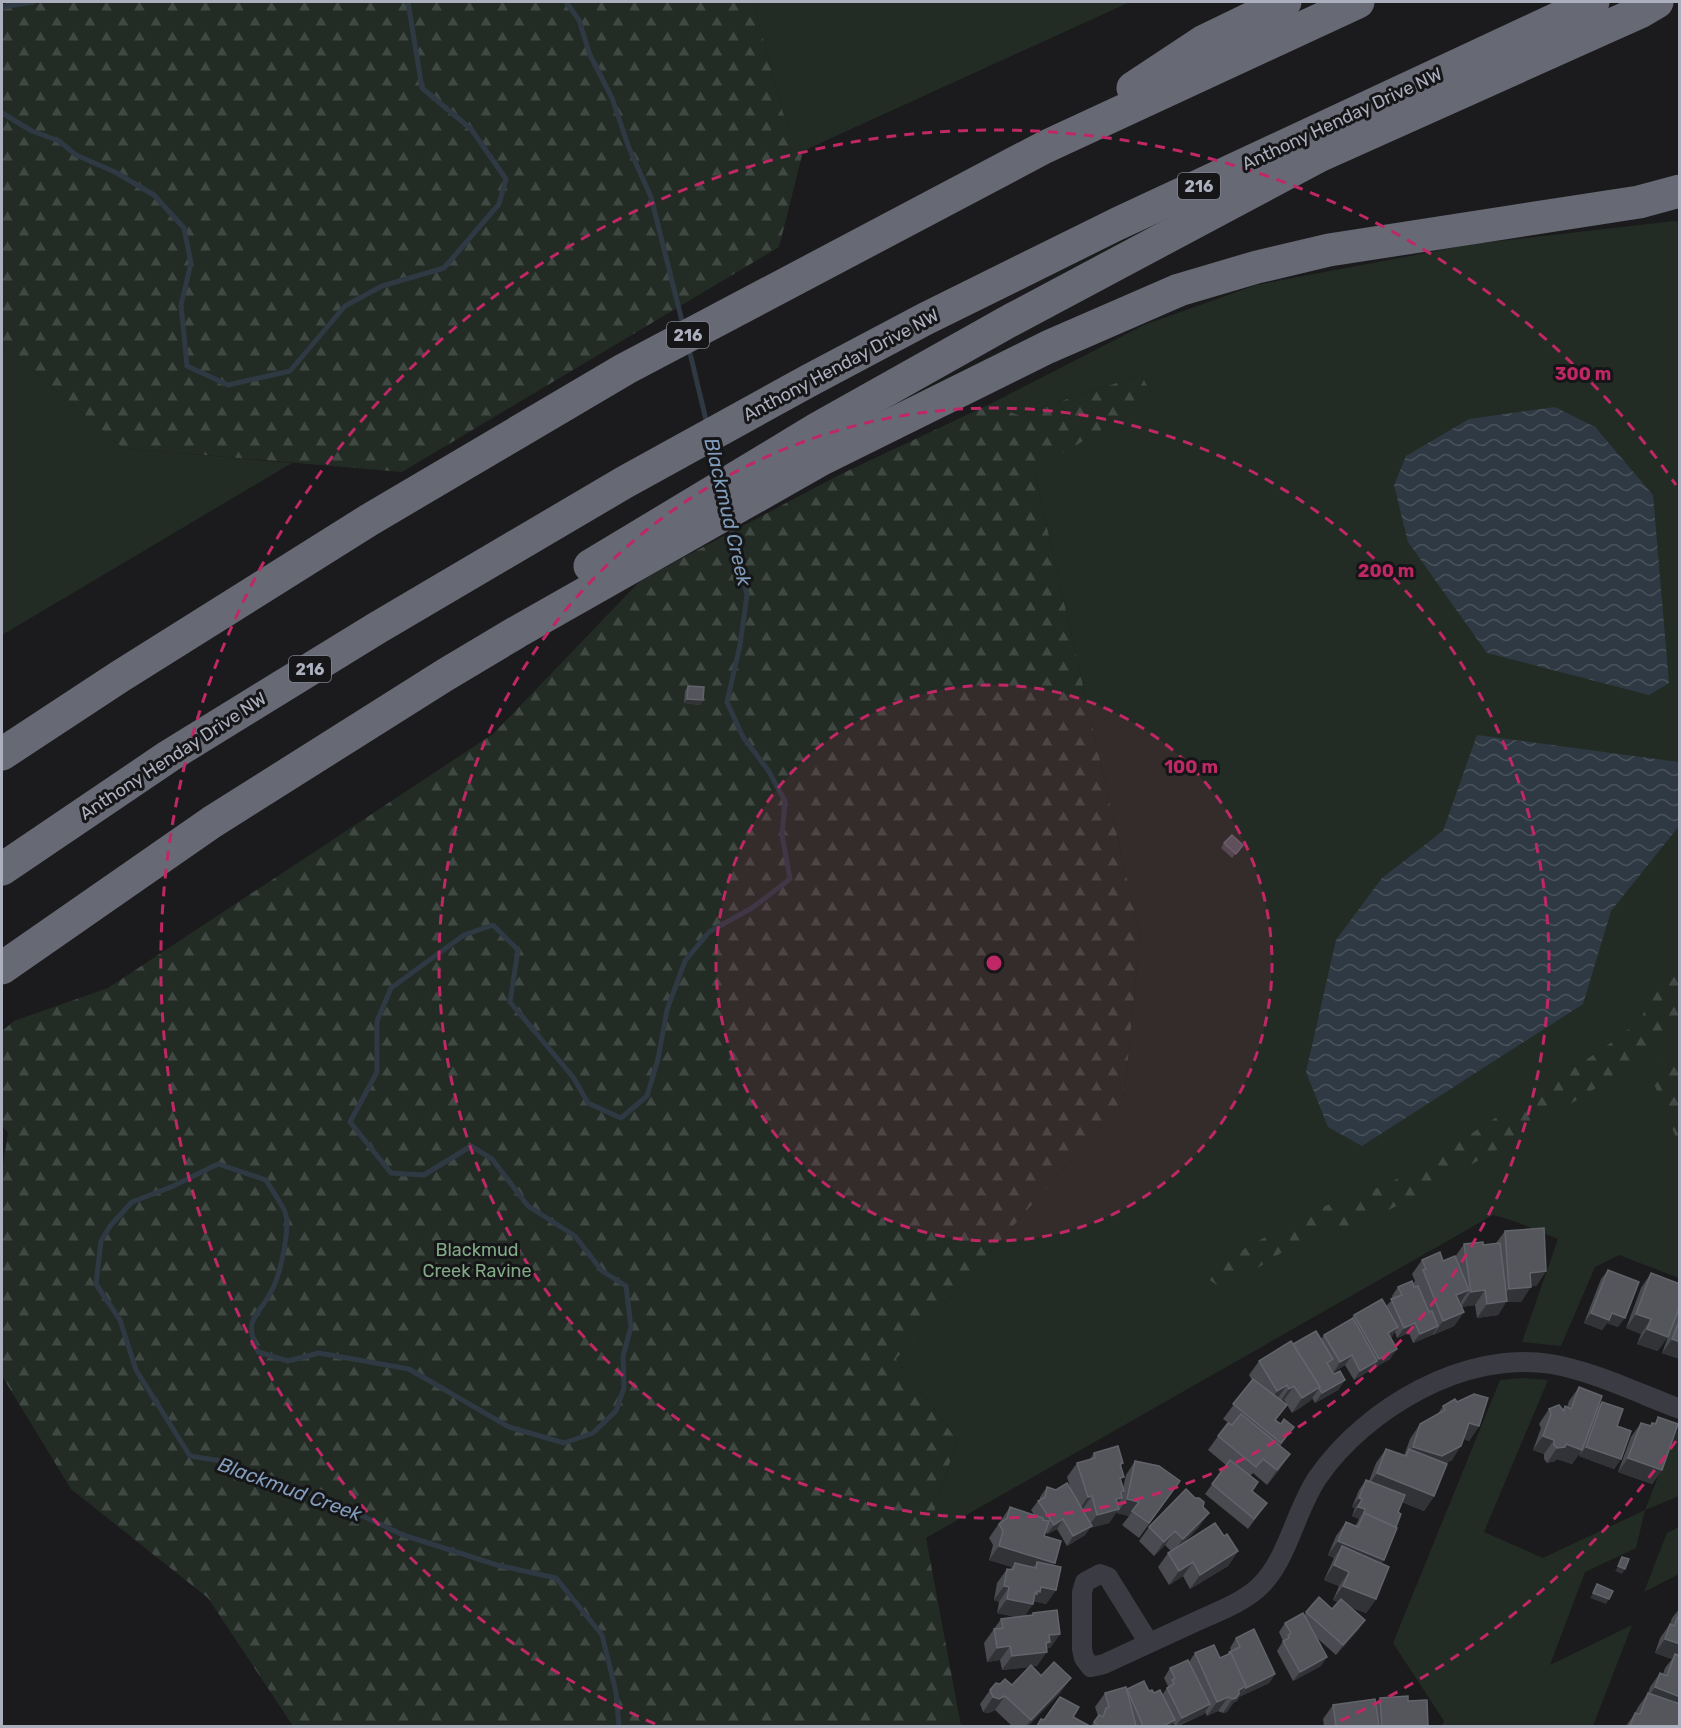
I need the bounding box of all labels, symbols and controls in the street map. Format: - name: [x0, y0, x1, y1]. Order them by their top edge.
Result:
- street label: Anthony Henday Drive NW: [1238, 63, 1446, 175]
- road number: 216: [1178, 173, 1220, 199]
- street label: Anthony Henday Drive NW: [739, 304, 943, 426]
- road number: 216: [667, 322, 709, 348]
- text: 300 m: [1555, 363, 1611, 385]
- water label: Blackmud Creek: [699, 435, 757, 589]
- text: 200 m: [1358, 560, 1414, 582]
- road number: 216: [289, 656, 331, 682]
- street label: Anthony Henday Drive NW: [75, 687, 271, 825]
- text: 100 m: [1164, 756, 1218, 778]
- centre of rings: [984, 953, 1004, 973]
- park label: Blackmud Creek Ravine: [422, 1239, 532, 1282]
- water label: Blackmud Creek: [215, 1452, 366, 1526]

